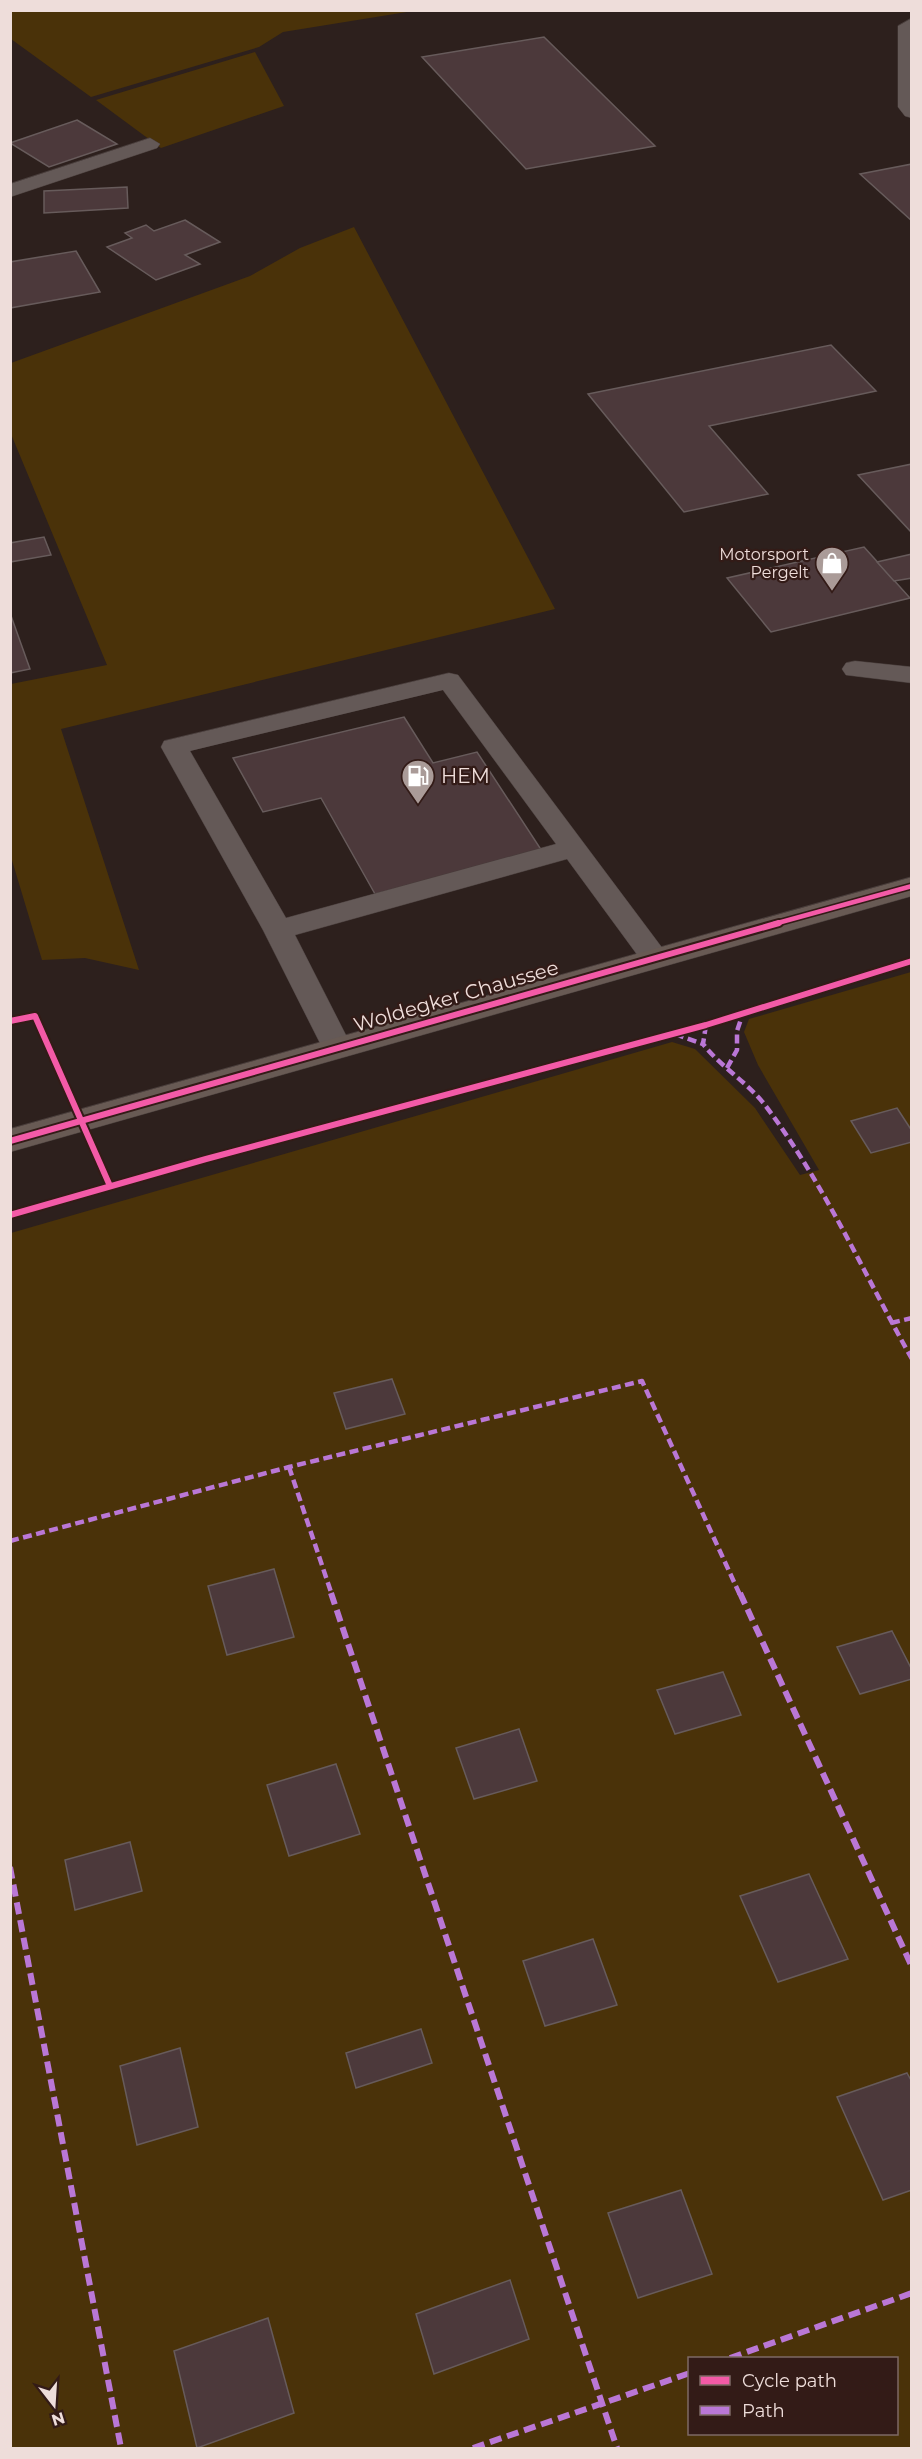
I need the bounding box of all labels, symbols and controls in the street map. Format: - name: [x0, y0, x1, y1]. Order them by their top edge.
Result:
- place label: Motorsport Pergelt: [719, 545, 809, 582]
- shop icon: Motorsport Pergelt: [814, 545, 850, 592]
- fuel station icon: HEM: [400, 758, 436, 805]
- place label: HEM: [441, 764, 490, 788]
- street label: Woldegker Chaussee: [351, 955, 561, 1037]
- legend: [688, 2357, 898, 2435]
- text: Cycle path: [742, 2370, 837, 2392]
- north arrow: [24, 2375, 84, 2435]
- text: Path: [742, 2400, 785, 2422]
- text: N: [49, 2408, 67, 2430]

